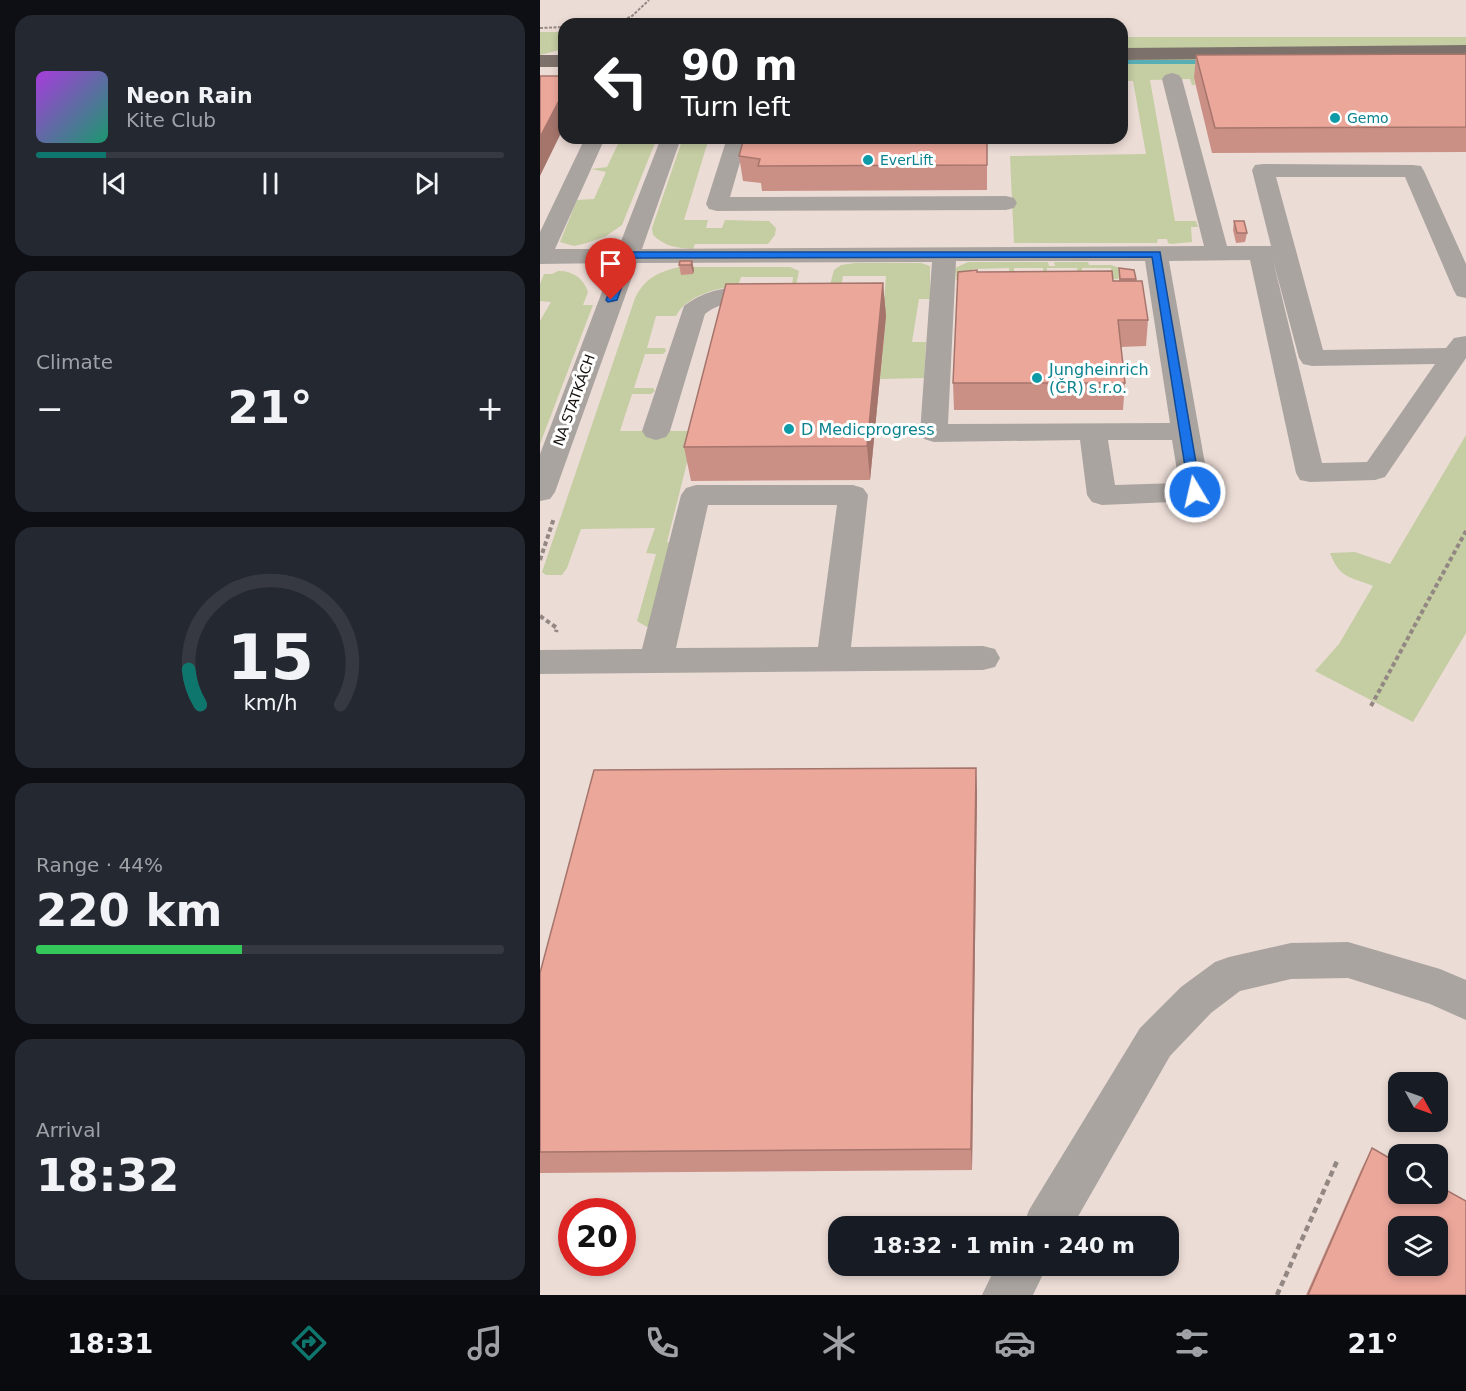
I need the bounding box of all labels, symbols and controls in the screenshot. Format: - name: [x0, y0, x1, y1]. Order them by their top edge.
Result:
- text: 90 m: [681, 41, 798, 90]
- icon: left: [582, 42, 660, 120]
- text: Neon Rain: [126, 83, 253, 108]
- text: Turn left: [681, 91, 791, 122]
- text: Kite Club: [126, 108, 216, 132]
- place label: Gemo: [1347, 110, 1389, 126]
- marker: Gemo: [1328, 111, 1342, 125]
- place label: EverLift: [880, 152, 934, 168]
- marker: EverLift: [861, 153, 875, 167]
- icon: previous: [98, 167, 131, 200]
- icon: pause: [254, 167, 287, 200]
- icon: next: [410, 167, 443, 200]
- pin: [585, 238, 636, 300]
- icon: arrive: [594, 247, 627, 280]
- text: Climate: [36, 350, 113, 374]
- street label: NA STATKÁCH: [550, 352, 598, 448]
- place label: Jungheinrich (ČR) s.r.o.: [1048, 360, 1149, 397]
- marker: Jungheinrich (ČR) s.r.o.: [1030, 371, 1044, 385]
- text: 21°: [227, 381, 313, 434]
- text: −: [36, 389, 64, 428]
- text: +: [476, 389, 504, 428]
- place label: D Medicprogress: [801, 420, 935, 439]
- marker: D Medicprogress: [782, 422, 796, 436]
- position arrow: [1163, 460, 1227, 524]
- text: 15: [227, 621, 313, 694]
- text: km/h: [243, 690, 297, 715]
- text: Range · 44%: [36, 853, 163, 877]
- text: 220 km: [36, 884, 222, 937]
- north arrow: [1388, 1072, 1448, 1132]
- map controls: [1388, 1072, 1448, 1276]
- text: Arrival: [36, 1118, 101, 1142]
- button: search: [1388, 1144, 1448, 1204]
- text: 18:32: [36, 1149, 179, 1202]
- speed limit sign: 20: [558, 1198, 636, 1276]
- button: layers: [1388, 1216, 1448, 1276]
- text: 18:32 · 1 min · 240 m: [872, 1233, 1135, 1258]
- icon: directions: [288, 1322, 330, 1364]
- icon: music: [464, 1322, 506, 1364]
- icon: phone: [641, 1322, 683, 1364]
- icon: climate: [818, 1322, 860, 1364]
- icon: car: [994, 1322, 1036, 1364]
- icon: filters: [1171, 1322, 1213, 1364]
- text: 18:31: [67, 1328, 153, 1359]
- text: 21°: [1348, 1328, 1399, 1359]

